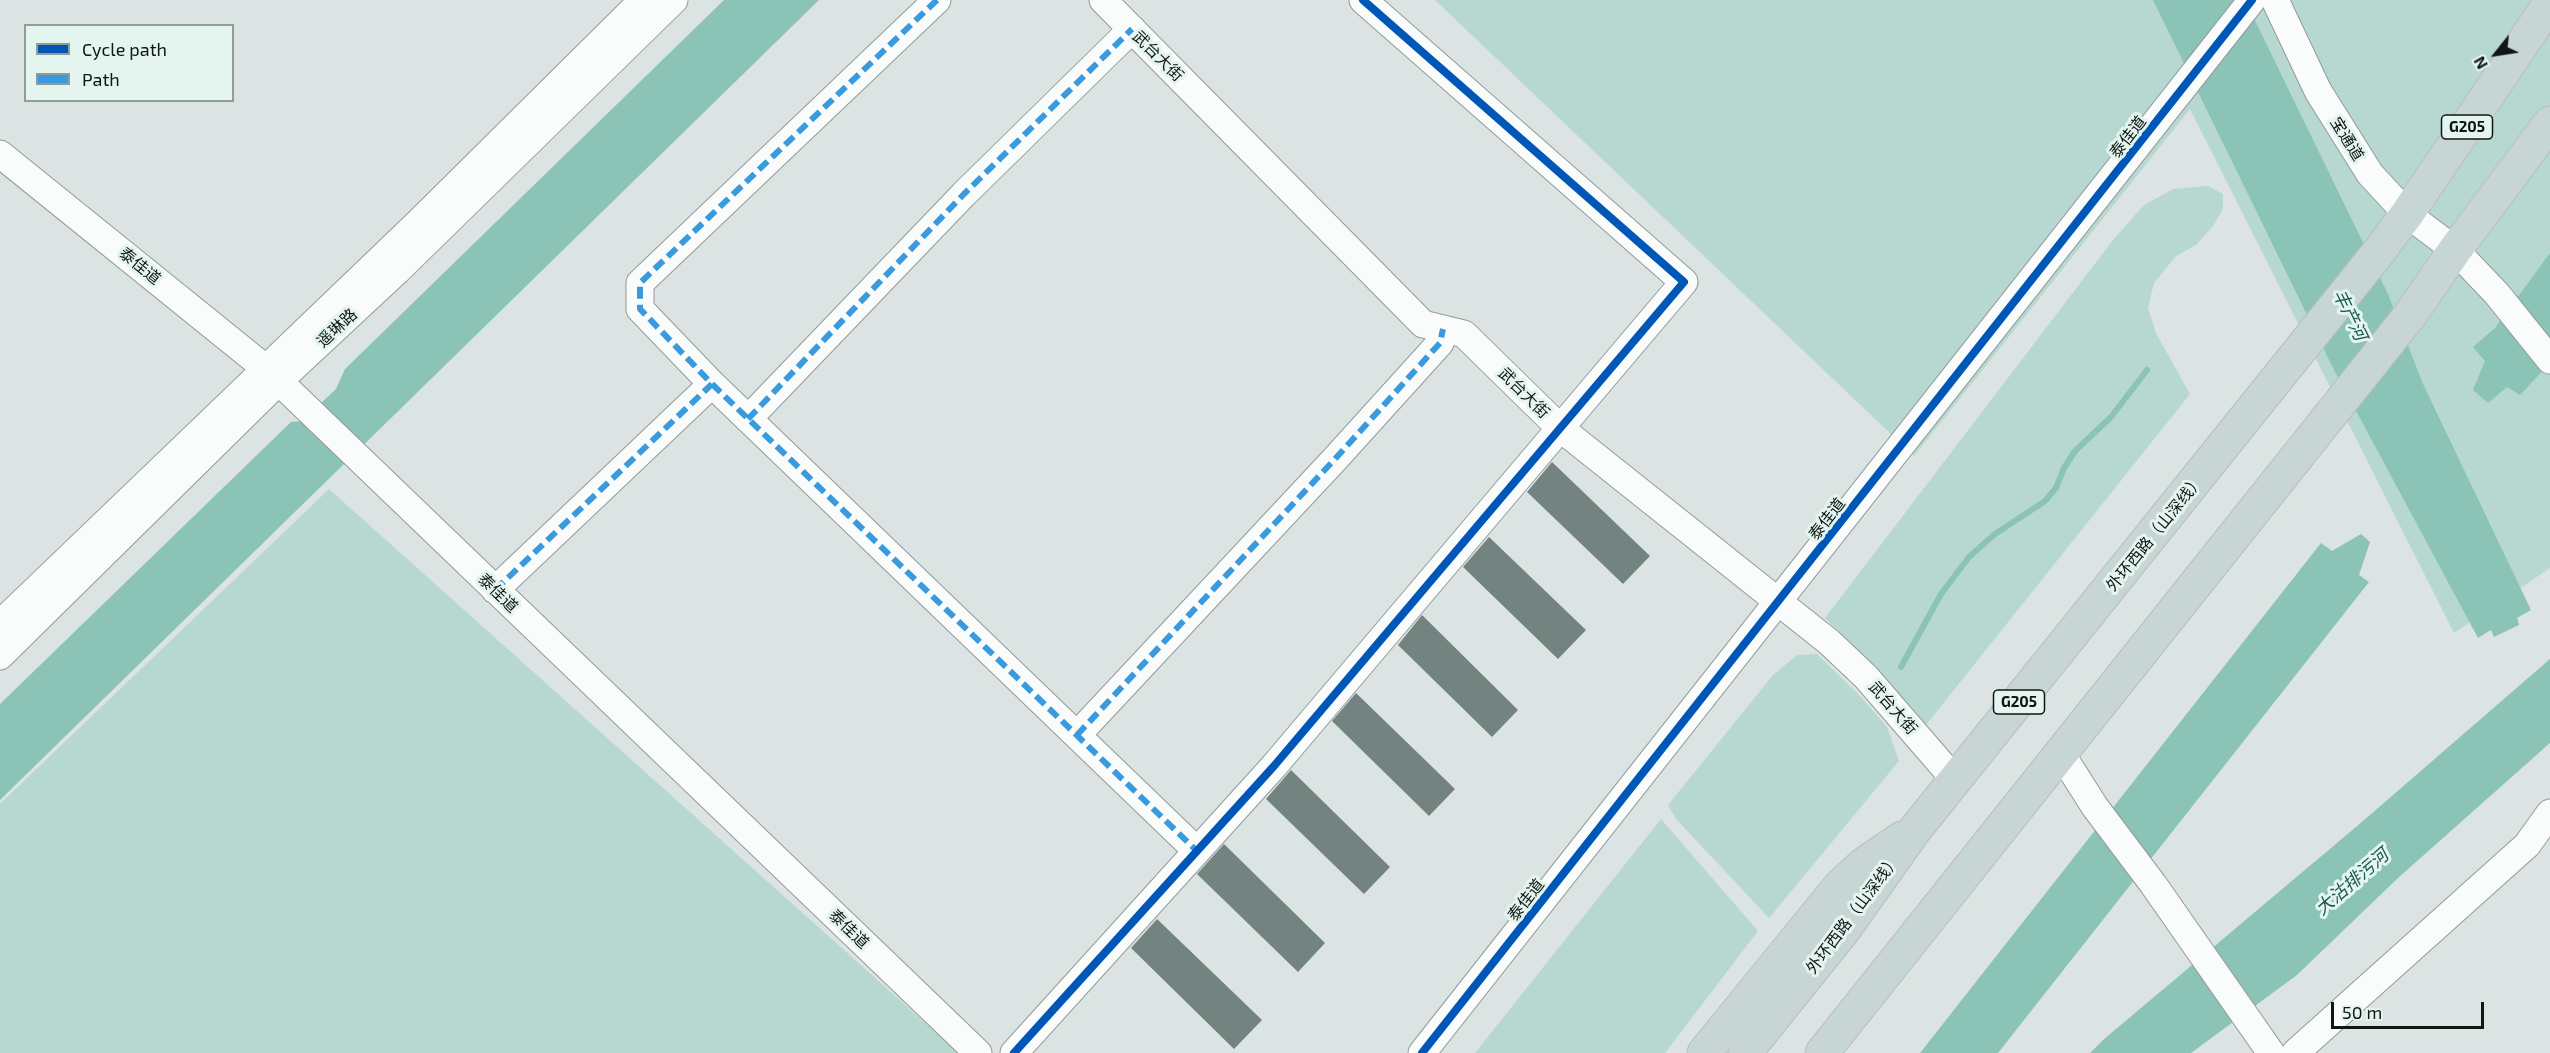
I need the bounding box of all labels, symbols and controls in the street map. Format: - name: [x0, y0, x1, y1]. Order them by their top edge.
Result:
- legend: [24, 24, 234, 102]
- north arrow: [2466, 24, 2526, 84]
- street label: 武台大街: [1129, 27, 1187, 85]
- text: Cycle path: [82, 38, 167, 60]
- text: N: [2469, 53, 2491, 73]
- text: Path: [82, 68, 120, 90]
- street label: 泰佳道: [2106, 112, 2150, 162]
- street label: 宝通道: [2326, 114, 2368, 164]
- road number: G205: [2442, 115, 2492, 139]
- street label: 泰佳道: [115, 243, 165, 289]
- water label: 丰产河: [2328, 286, 2372, 344]
- street label: 遥琳路: [313, 305, 361, 351]
- street label: 武台大街: [1495, 364, 1553, 422]
- street label: 外环西路（山深线）: [2102, 471, 2208, 595]
- street label: 泰佳道: [1805, 494, 1849, 544]
- street label: 泰佳道: [474, 569, 522, 617]
- street label: 武台大街: [1865, 678, 1921, 738]
- road number: G205: [1994, 690, 2044, 714]
- water label: 大沽排污河: [2311, 844, 2393, 920]
- street label: 外环西路（山深线）: [1802, 851, 1904, 977]
- street label: 泰佳道: [1504, 875, 1548, 925]
- street label: 泰佳道: [825, 905, 873, 953]
- scale bar: [2334, 990, 2487, 1028]
- text: 50 m: [2342, 1001, 2382, 1023]

